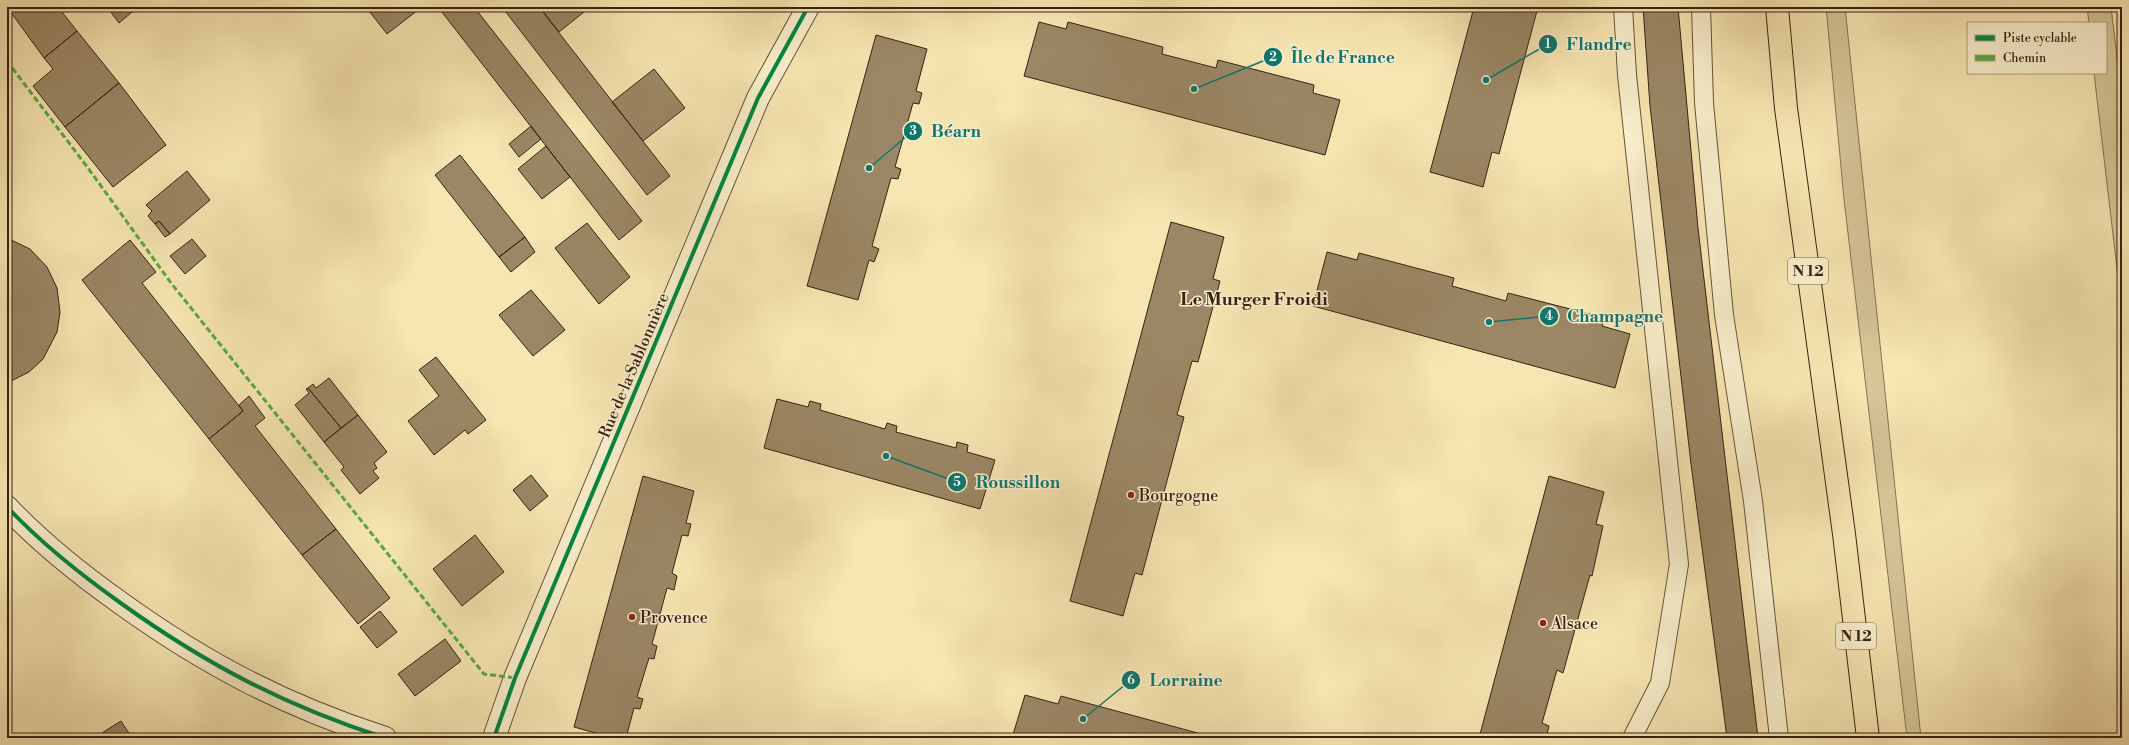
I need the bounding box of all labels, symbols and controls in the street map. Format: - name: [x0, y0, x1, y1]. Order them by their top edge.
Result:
- legend: [1967, 22, 2107, 74]
- callout: Flandre: [1538, 30, 1639, 59]
- text: Piste cyclable: [2003, 31, 2077, 46]
- text: Flandre: [1566, 34, 1632, 56]
- text: 1: [1545, 37, 1551, 52]
- callout: Île de France: [1263, 43, 1403, 72]
- text: Île de France: [1290, 46, 1395, 69]
- text: 2: [1269, 50, 1277, 65]
- text: Chemin: [2003, 51, 2046, 66]
- callout: Béarn: [903, 117, 990, 146]
- text: Béarn: [931, 121, 982, 143]
- text: 3: [909, 124, 917, 139]
- road number: N 12: [1788, 258, 1828, 284]
- district label: Le Murger Froidi: [1180, 288, 1328, 311]
- street label: Rue de la Sablonnière: [594, 290, 674, 441]
- callout: Champagne: [1539, 301, 1671, 330]
- text: Champagne: [1567, 306, 1663, 328]
- text: 4: [1545, 309, 1553, 324]
- callout: Roussillon: [947, 468, 1068, 497]
- text: Roussillon: [976, 472, 1061, 494]
- text: 5: [953, 475, 961, 490]
- place label: Bourgogne: [1138, 486, 1218, 506]
- marker: Bourgogne: [1126, 490, 1136, 500]
- place label: Provence: [640, 608, 708, 628]
- marker: Provence: [627, 612, 637, 622]
- place label: Alsace: [1550, 614, 1598, 634]
- marker: Alsace: [1538, 618, 1548, 628]
- road number: N 12: [1836, 623, 1876, 649]
- callout: Lorraine: [1121, 665, 1230, 694]
- text: Lorraine: [1149, 670, 1223, 692]
- text: 6: [1127, 673, 1135, 688]

